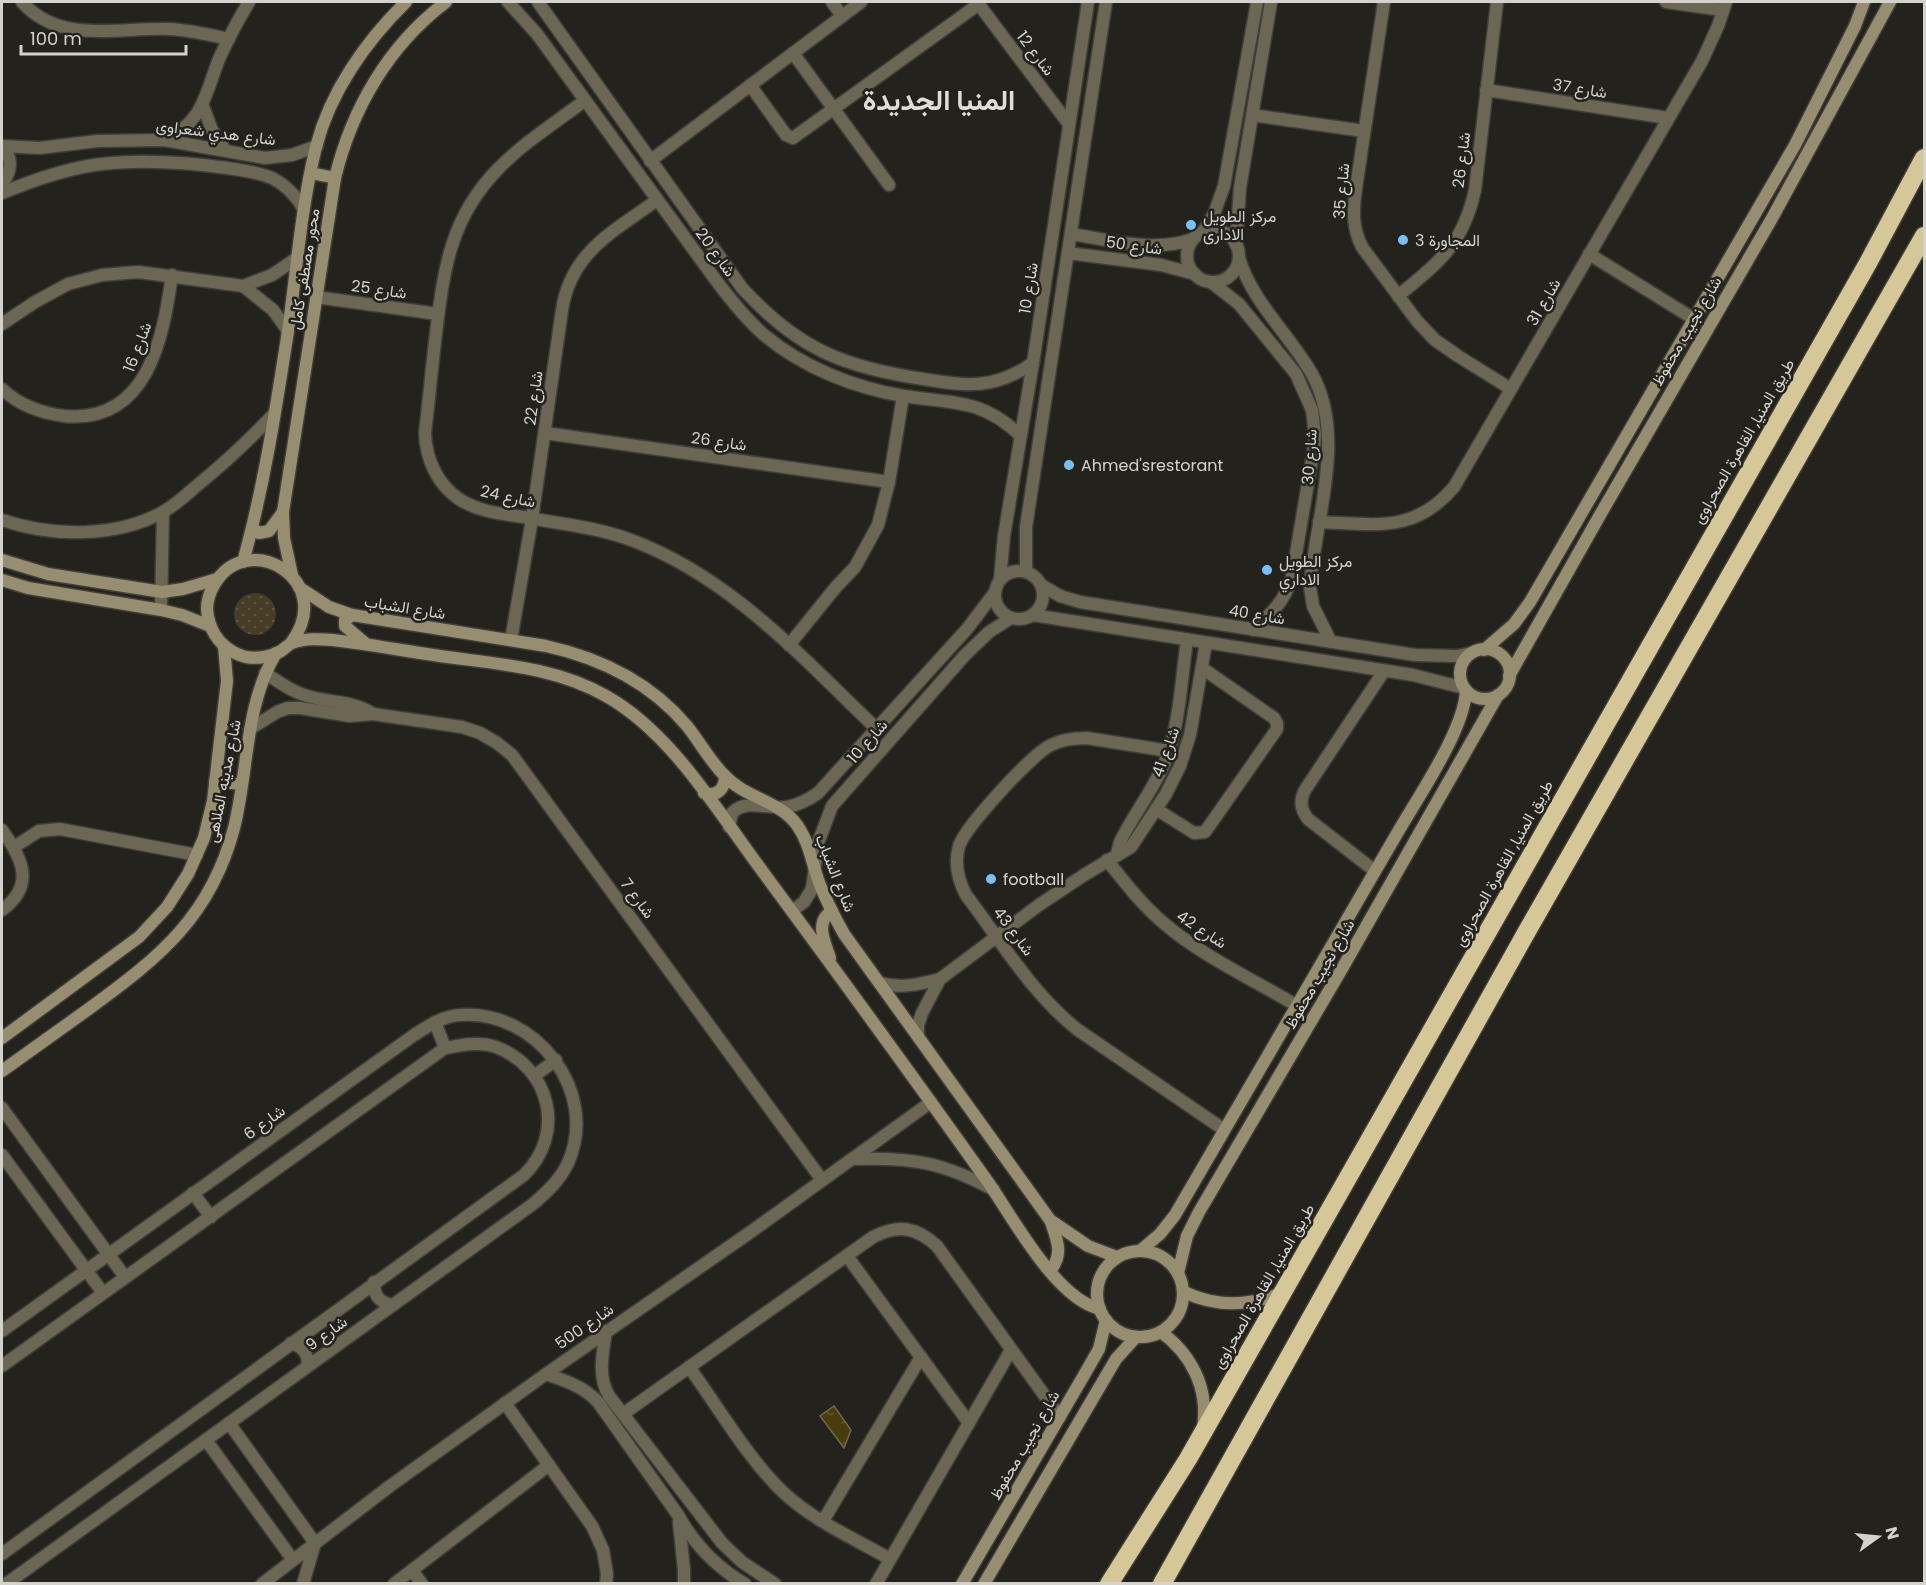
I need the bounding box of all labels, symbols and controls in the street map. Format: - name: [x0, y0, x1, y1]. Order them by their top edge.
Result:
- scale bar: [21, 18, 186, 56]
- text: 100 m: [30, 26, 82, 51]
- street label: شارع 12: [1011, 26, 1060, 80]
- street label: شارع 37: [1551, 73, 1609, 104]
- district label: المنيا الجديدة: [863, 81, 1015, 120]
- street label: شارع هدي شعراوى: [154, 114, 277, 153]
- street label: شارع 26: [1447, 131, 1476, 189]
- street label: شارع 35: [1328, 162, 1355, 220]
- place label: مركز الطويل الادارى: [1203, 205, 1276, 246]
- street label: محور مصطفى كامل: [284, 207, 325, 331]
- marker: مركز الطويل الادارى: [1184, 218, 1198, 232]
- street label: شارع 20: [690, 223, 741, 282]
- place label: المجاورة 3: [1415, 229, 1480, 252]
- street label: شارع 50: [1104, 230, 1164, 261]
- marker: المجاورة 3: [1396, 233, 1410, 247]
- street label: شارع 10: [1013, 261, 1044, 315]
- street label: شارع نجيب محفوظ: [1646, 272, 1727, 390]
- street label: شارع 25: [350, 274, 408, 305]
- street label: شارع 31: [1521, 274, 1566, 330]
- street label: شارع 16: [117, 319, 157, 375]
- street label: طريق المنيا, القاهرة الصحراوى: [1687, 355, 1800, 528]
- street label: شارع 22: [518, 369, 549, 427]
- street label: شارع 26: [690, 426, 748, 457]
- street label: شارع 30: [1296, 428, 1323, 486]
- place label: Ahmed'srestorant: [1081, 454, 1223, 477]
- marker: Ahmed'srestorant: [1062, 458, 1076, 472]
- street label: شارع 24: [478, 479, 538, 514]
- place label: مركز الطويل الاداري: [1279, 550, 1352, 593]
- marker: مركز الطويل الاداري: [1260, 563, 1274, 577]
- street label: شارع الشباب: [363, 590, 447, 625]
- street label: شارع 40: [1227, 599, 1287, 630]
- street label: شارع 10: [842, 714, 893, 768]
- street label: شارع مدينه الملاهى: [200, 718, 247, 845]
- street label: شارع 41: [1146, 724, 1185, 780]
- street label: طريق المنيا, القاهرة الصحراوى: [1448, 776, 1559, 951]
- street label: شارع الشباب: [810, 831, 862, 916]
- place label: football: [1003, 868, 1064, 891]
- marker: football: [984, 872, 998, 886]
- street label: شارع 7: [615, 873, 660, 923]
- street label: شارع 43: [988, 902, 1040, 961]
- street label: شارع 42: [1172, 905, 1231, 954]
- street label: شارع نجيب محفوظ: [1279, 915, 1360, 1033]
- street label: شارع 6: [239, 1099, 290, 1145]
- street label: طريق المنيا, القاهرة الصحراوى: [1207, 1200, 1320, 1373]
- street label: شارع 500: [550, 1298, 618, 1355]
- street label: شارع 9: [301, 1310, 352, 1356]
- street label: شارع نجيب محفوظ: [984, 1386, 1065, 1504]
- north arrow: [1848, 1507, 1908, 1567]
- text: N: [1879, 1524, 1905, 1542]

